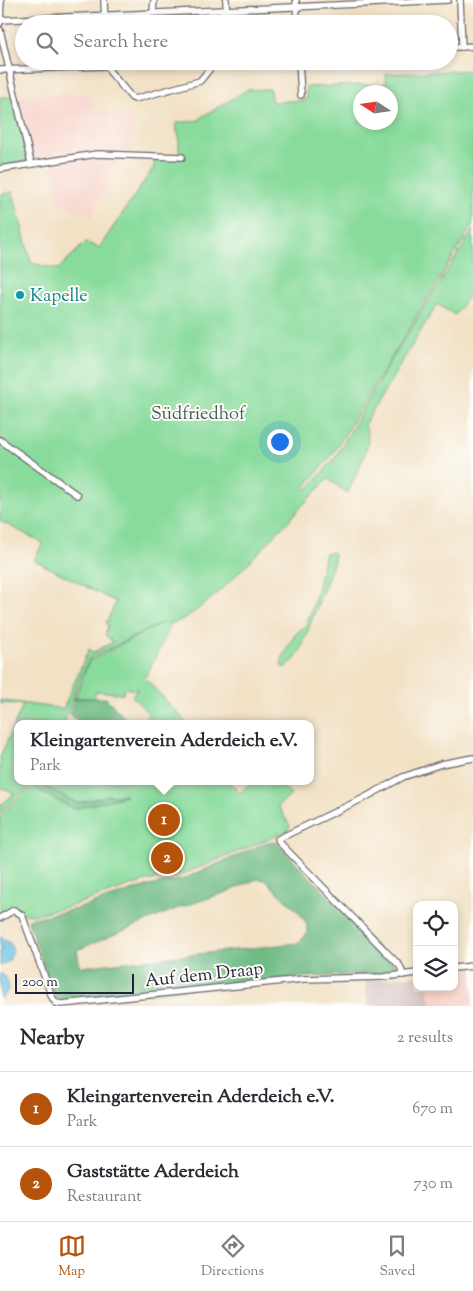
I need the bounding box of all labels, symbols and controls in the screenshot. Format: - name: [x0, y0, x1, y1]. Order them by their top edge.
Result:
- search box: [15, 15, 458, 70]
- icon: search: [33, 29, 61, 57]
- text: Search here: [73, 29, 168, 56]
- north arrow: [353, 85, 398, 130]
- place label: Kapelle: [30, 284, 88, 310]
- marker: Kapelle: [14, 289, 26, 301]
- park label: Südfriedhof: [151, 402, 246, 428]
- your location: [267, 429, 293, 455]
- popup: [14, 720, 314, 785]
- text: Kleingartenverein Aderdeich e.V.: [30, 728, 298, 755]
- text: Park: [30, 755, 61, 778]
- pin: 1: [148, 801, 180, 839]
- pin: 2: [151, 839, 183, 877]
- map controls: [413, 901, 458, 991]
- button: locate: [413, 901, 458, 946]
- button: layers: [413, 946, 458, 991]
- street label: Auf dem Draap: [144, 957, 265, 995]
- scale bar: [15, 971, 134, 994]
- text: 200 m: [22, 973, 58, 993]
- text: Nearby: [20, 1024, 85, 1054]
- text: 2 results: [397, 1027, 453, 1050]
- text: Kleingartenverein Aderdeich e.V.: [67, 1084, 334, 1111]
- text: 1: [33, 1098, 39, 1121]
- text: 670 m: [412, 1098, 453, 1121]
- text: Park: [67, 1111, 98, 1134]
- text: Gaststätte Aderdeich: [67, 1159, 239, 1186]
- text: 2: [32, 1173, 40, 1196]
- text: 730 m: [414, 1173, 453, 1196]
- text: Restaurant: [67, 1186, 142, 1209]
- tab: Map: [58, 1232, 86, 1282]
- tab: Directions: [201, 1232, 264, 1282]
- tab: Saved: [379, 1232, 415, 1282]

